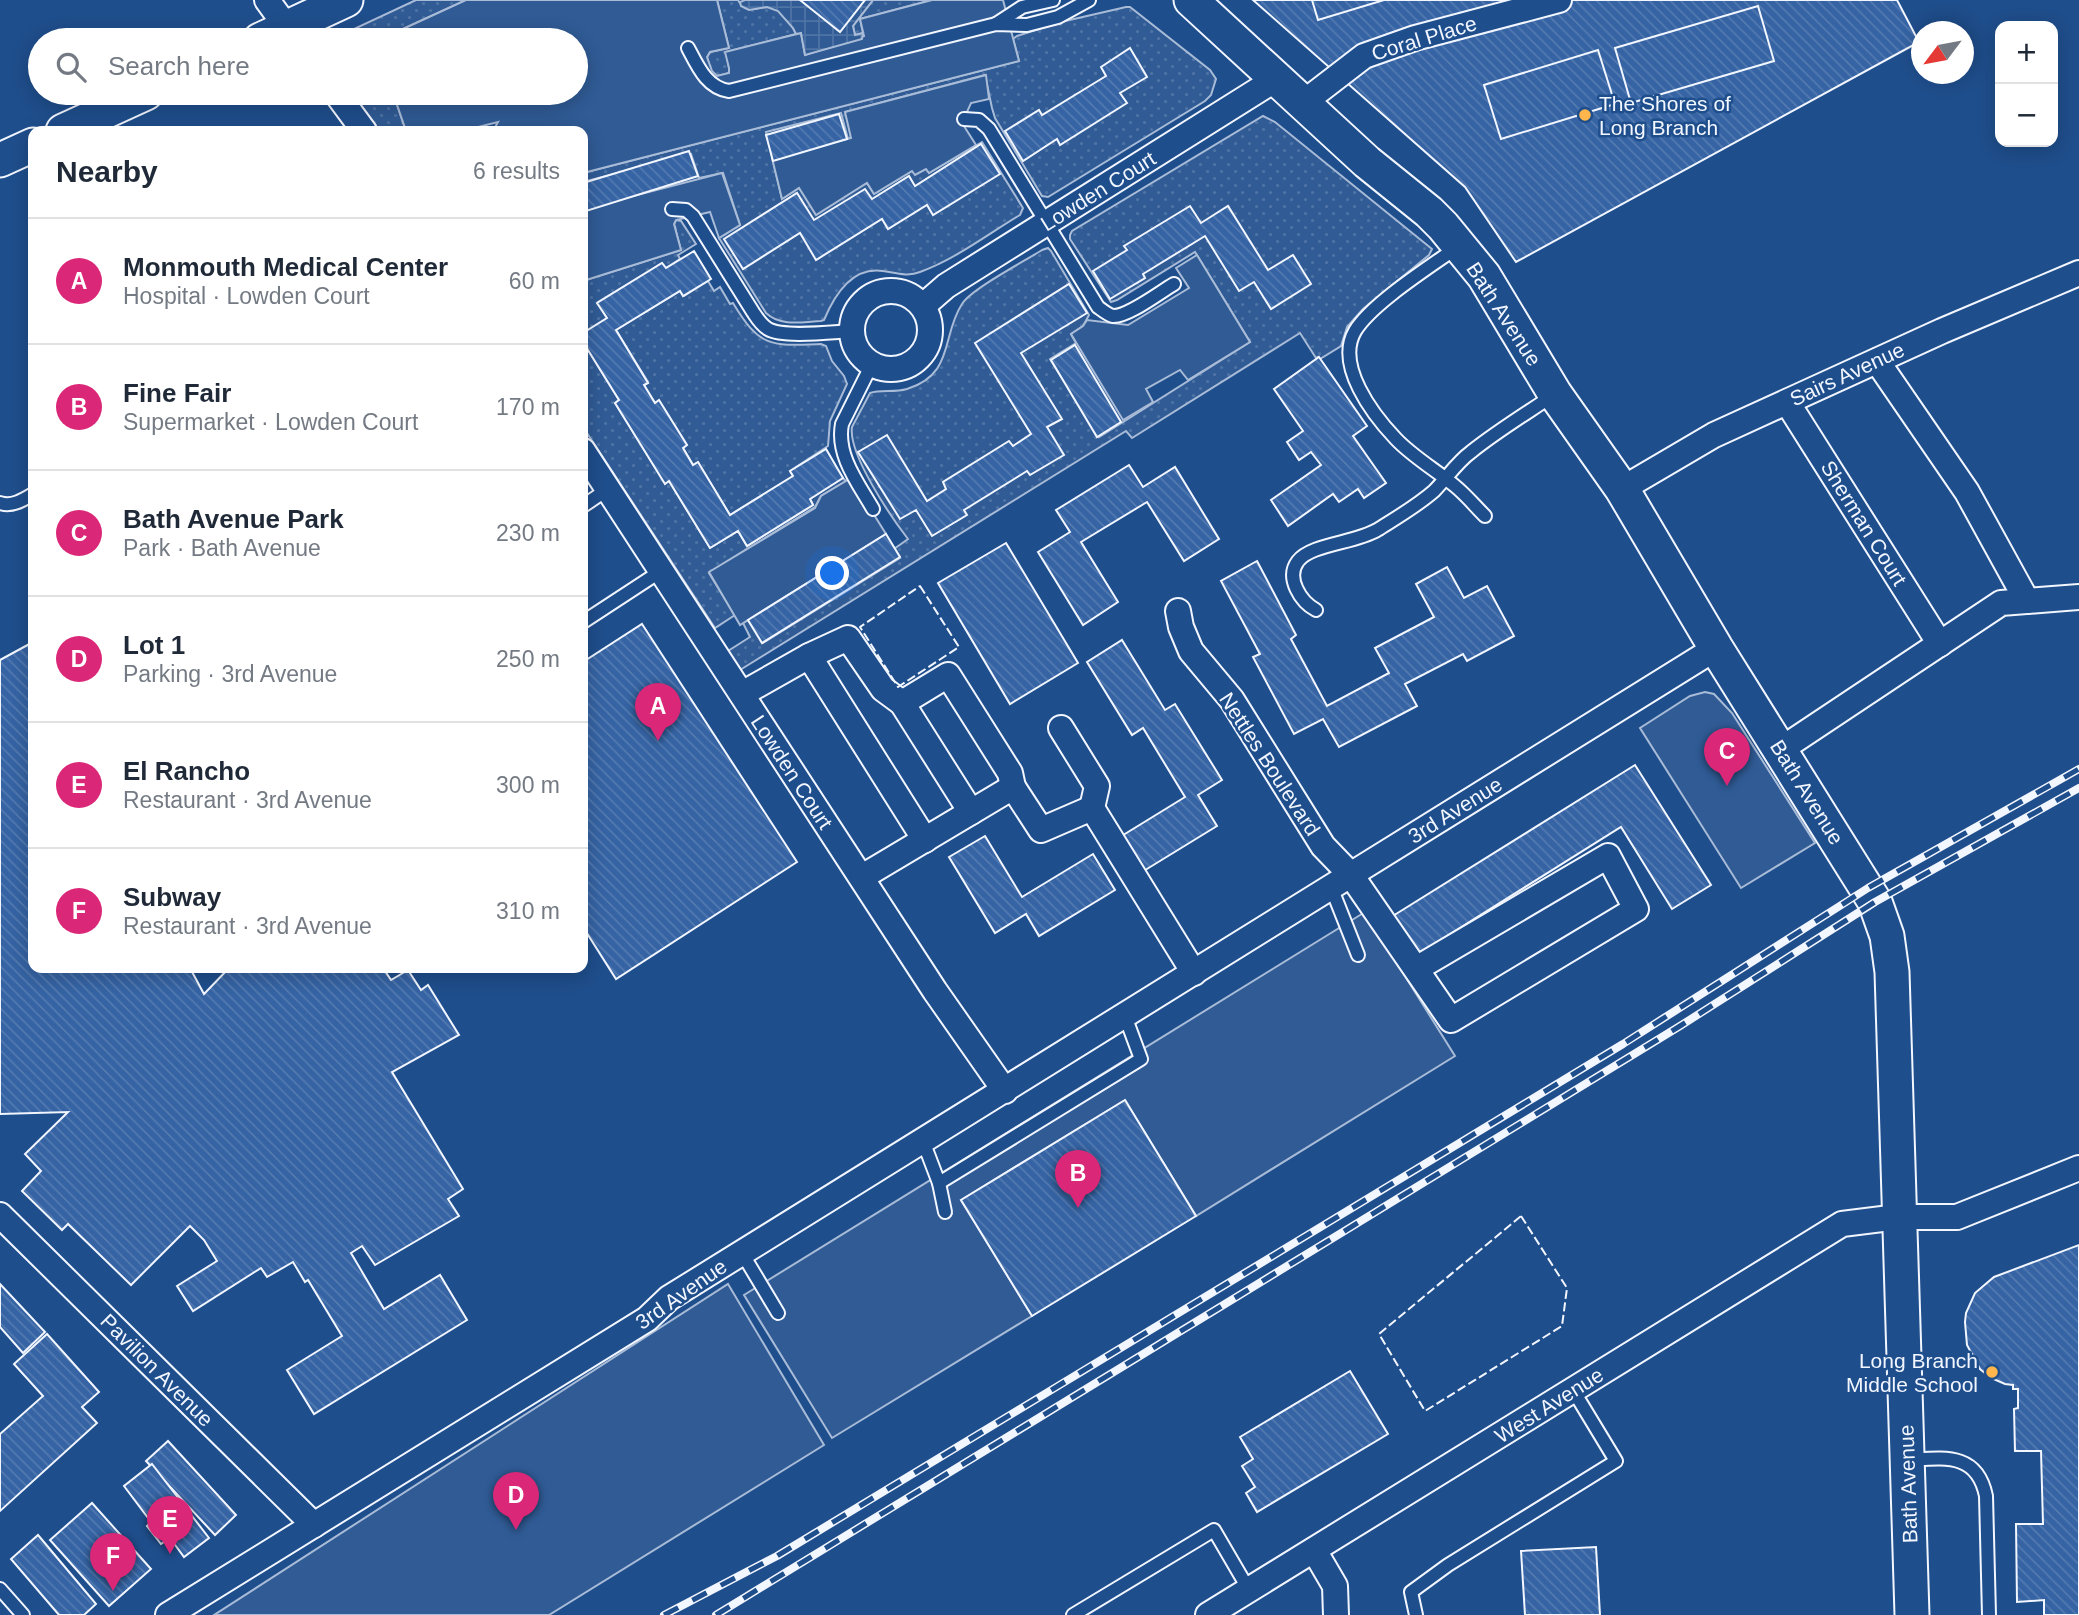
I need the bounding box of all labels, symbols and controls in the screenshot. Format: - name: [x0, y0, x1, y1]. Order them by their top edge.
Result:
- street label: Coral Place: [1369, 11, 1479, 65]
- north arrow: [1911, 21, 1974, 84]
- map controls: [1995, 21, 2058, 147]
- button: +: [1995, 21, 2058, 84]
- search box: [28, 28, 588, 105]
- icon: search: [52, 48, 90, 86]
- text: Search here: [108, 51, 250, 81]
- button: −: [1995, 84, 2058, 147]
- place label: The Shores of Long Branch: [1599, 92, 1731, 139]
- marker: The Shores of Long Branch: [1577, 107, 1593, 123]
- street label: Lowden Court: [1036, 147, 1160, 235]
- text: Nearby: [56, 155, 158, 188]
- text: 6 results: [473, 158, 560, 184]
- text: Monmouth Medical Center: [123, 252, 448, 282]
- street label: Bath Avenue: [1462, 258, 1546, 370]
- text: A: [71, 268, 87, 294]
- text: 60 m: [509, 268, 560, 294]
- text: Hospital · Lowden Court: [123, 283, 370, 309]
- street label: Sairs Avenue: [1786, 338, 1908, 410]
- text: Fine Fair: [123, 378, 231, 408]
- text: B: [71, 394, 87, 420]
- text: 170 m: [496, 394, 560, 420]
- text: Supermarket · Lowden Court: [123, 409, 418, 435]
- street label: Sherman Court: [1817, 457, 1912, 590]
- text: Bath Avenue Park: [123, 504, 344, 534]
- text: C: [71, 520, 87, 546]
- text: 230 m: [496, 520, 560, 546]
- text: Park · Bath Avenue: [123, 535, 321, 561]
- your location: [815, 556, 849, 590]
- text: Lot 1: [123, 630, 185, 660]
- text: D: [71, 646, 87, 672]
- text: 250 m: [496, 646, 560, 672]
- text: Parking · 3rd Avenue: [123, 661, 337, 687]
- pin: A: [635, 683, 681, 741]
- street label: Nettles Boulevard: [1215, 688, 1325, 840]
- street label: Lowden Court: [747, 711, 837, 833]
- pin: C: [1704, 728, 1750, 786]
- street label: Bath Avenue: [1766, 736, 1848, 848]
- text: El Rancho: [123, 756, 250, 786]
- text: E: [71, 772, 87, 798]
- text: 300 m: [496, 772, 560, 798]
- street label: 3rd Avenue: [1404, 772, 1506, 848]
- text: Restaurant · 3rd Avenue: [123, 787, 372, 813]
- text: Subway: [123, 882, 221, 912]
- text: F: [72, 898, 86, 924]
- text: 310 m: [496, 898, 560, 924]
- text: Restaurant · 3rd Avenue: [123, 913, 372, 939]
- pin: B: [1055, 1150, 1101, 1208]
- street label: 3rd Avenue: [631, 1254, 731, 1334]
- street label: Pavilion Avenue: [96, 1309, 218, 1431]
- place label: Long Branch Middle School: [1846, 1349, 1978, 1396]
- street label: West Avenue: [1491, 1363, 1607, 1447]
- marker: Long Branch Middle School: [1984, 1364, 2000, 1380]
- street label: Bath Avenue: [1894, 1424, 1922, 1544]
- pin: D: [493, 1472, 539, 1530]
- pin: E: [147, 1496, 193, 1554]
- pin: F: [90, 1533, 136, 1591]

